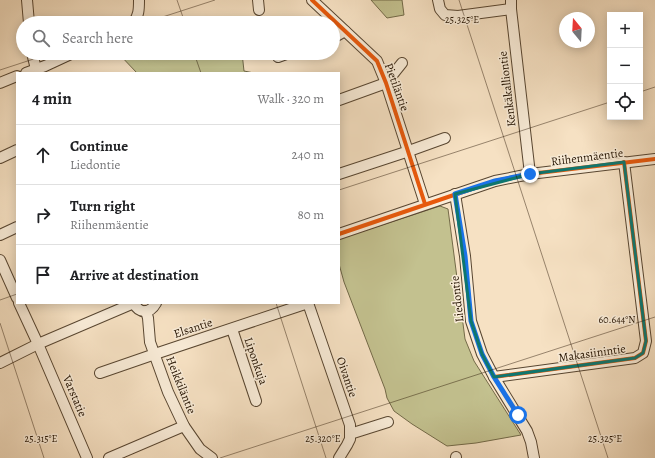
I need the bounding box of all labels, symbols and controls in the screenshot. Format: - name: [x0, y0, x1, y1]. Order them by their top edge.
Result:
- north arrow: [559, 12, 595, 48]
- map controls: [607, 12, 643, 120]
- button: +: [607, 12, 643, 48]
- text: 25.325°E: [445, 13, 479, 26]
- search box: [16, 16, 340, 60]
- icon: search: [30, 27, 52, 49]
- text: Search here: [62, 28, 133, 48]
- button: −: [607, 48, 643, 84]
- street label: Kenkäkalliontie: [494, 50, 520, 128]
- street label: Pietiläntie: [381, 61, 413, 113]
- button: locate: [607, 84, 643, 120]
- text: 4 min: [32, 87, 72, 110]
- text: Walk · 320 m: [258, 90, 324, 107]
- text: Continue: [70, 136, 128, 156]
- icon: ahead: [32, 144, 54, 166]
- street label: Riihenmäentie: [550, 145, 624, 169]
- text: 240 m: [292, 146, 324, 163]
- text: Liedontie: [70, 156, 120, 173]
- route end: [521, 165, 539, 183]
- text: Turn right: [70, 196, 135, 216]
- icon: right: [32, 204, 54, 226]
- text: 80 m: [297, 206, 324, 223]
- text: Riihenmäentie: [70, 216, 149, 233]
- icon: arrive: [32, 264, 54, 286]
- text: Arrive at destination: [70, 265, 199, 285]
- street label: Liedontie: [447, 275, 467, 323]
- text: 60.644°N: [599, 313, 635, 326]
- street label: Elsantie: [172, 314, 214, 342]
- street label: Liponkuja: [240, 335, 272, 387]
- street label: Makasiinintie: [557, 340, 627, 366]
- street label: Heikkiläntie: [162, 354, 200, 416]
- street label: Oivantie: [333, 355, 361, 399]
- street label: Varstatie: [59, 372, 91, 419]
- route start: [509, 406, 527, 424]
- text: 25.315°E: [25, 432, 58, 445]
- text: 25.320°E: [305, 432, 341, 445]
- text: 25.325°E: [588, 432, 622, 445]

